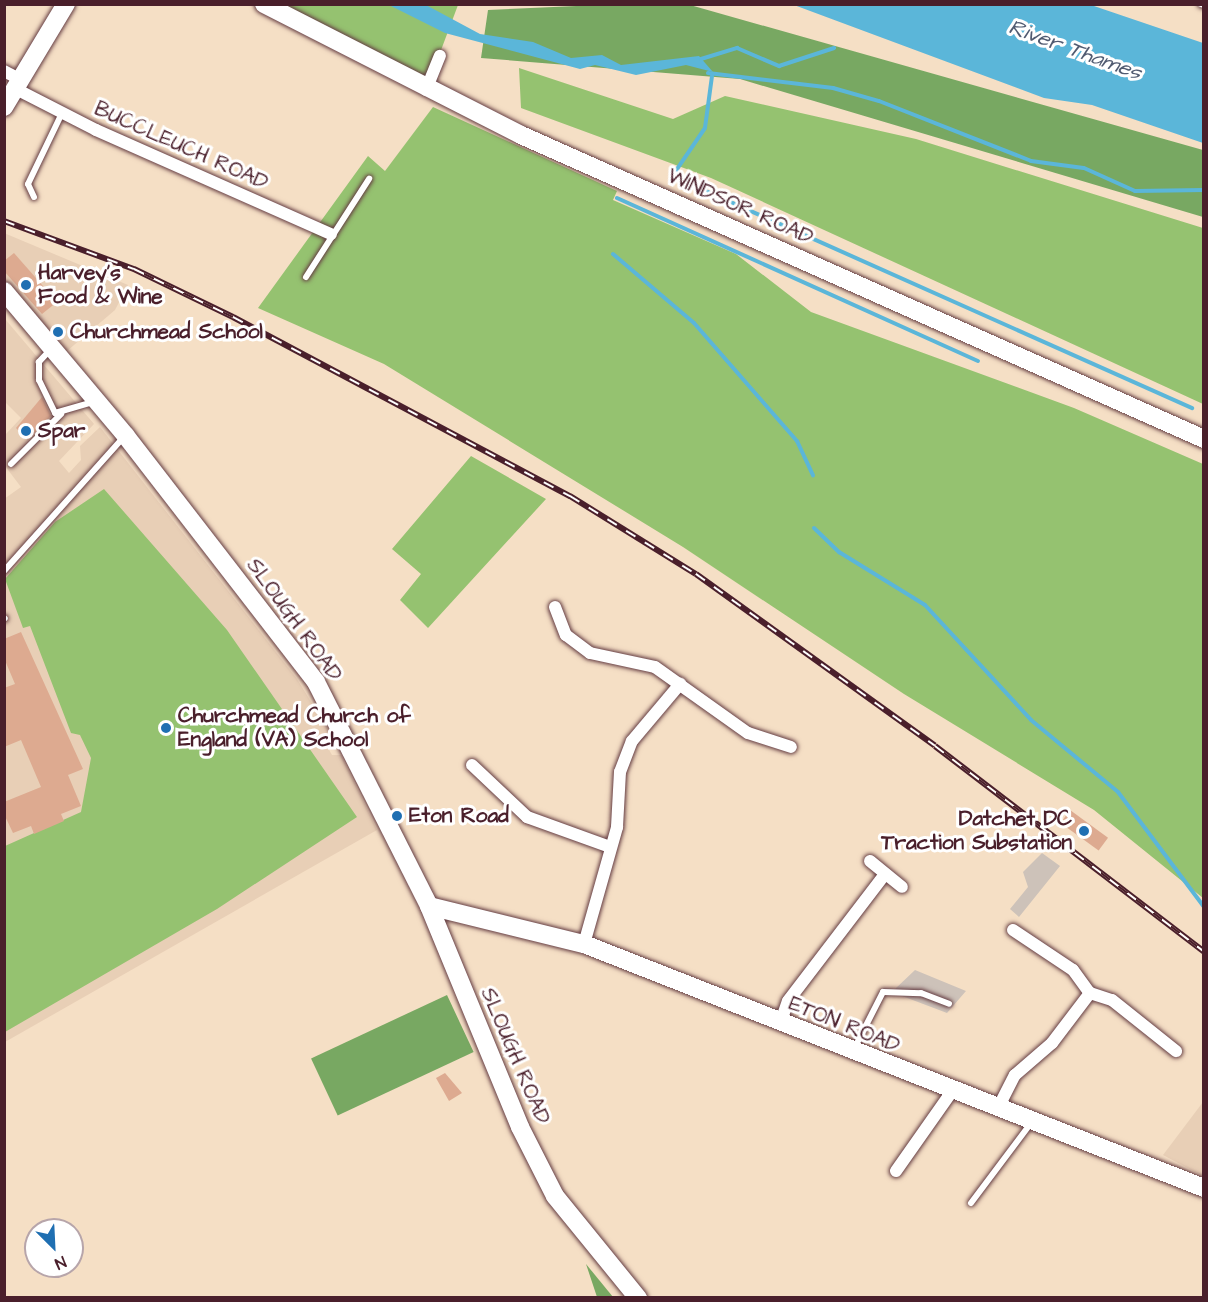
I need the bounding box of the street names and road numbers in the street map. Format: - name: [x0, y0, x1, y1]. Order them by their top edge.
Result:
- street label: BUCCLEUCH ROAD: [90, 96, 272, 196]
- street label: WINDSOR ROAD: [663, 164, 817, 250]
- street label: SLOUGH ROAD: [241, 554, 347, 686]
- street label: SLOUGH ROAD: [475, 984, 555, 1128]
- street label: ETON ROAD: [785, 991, 903, 1059]

